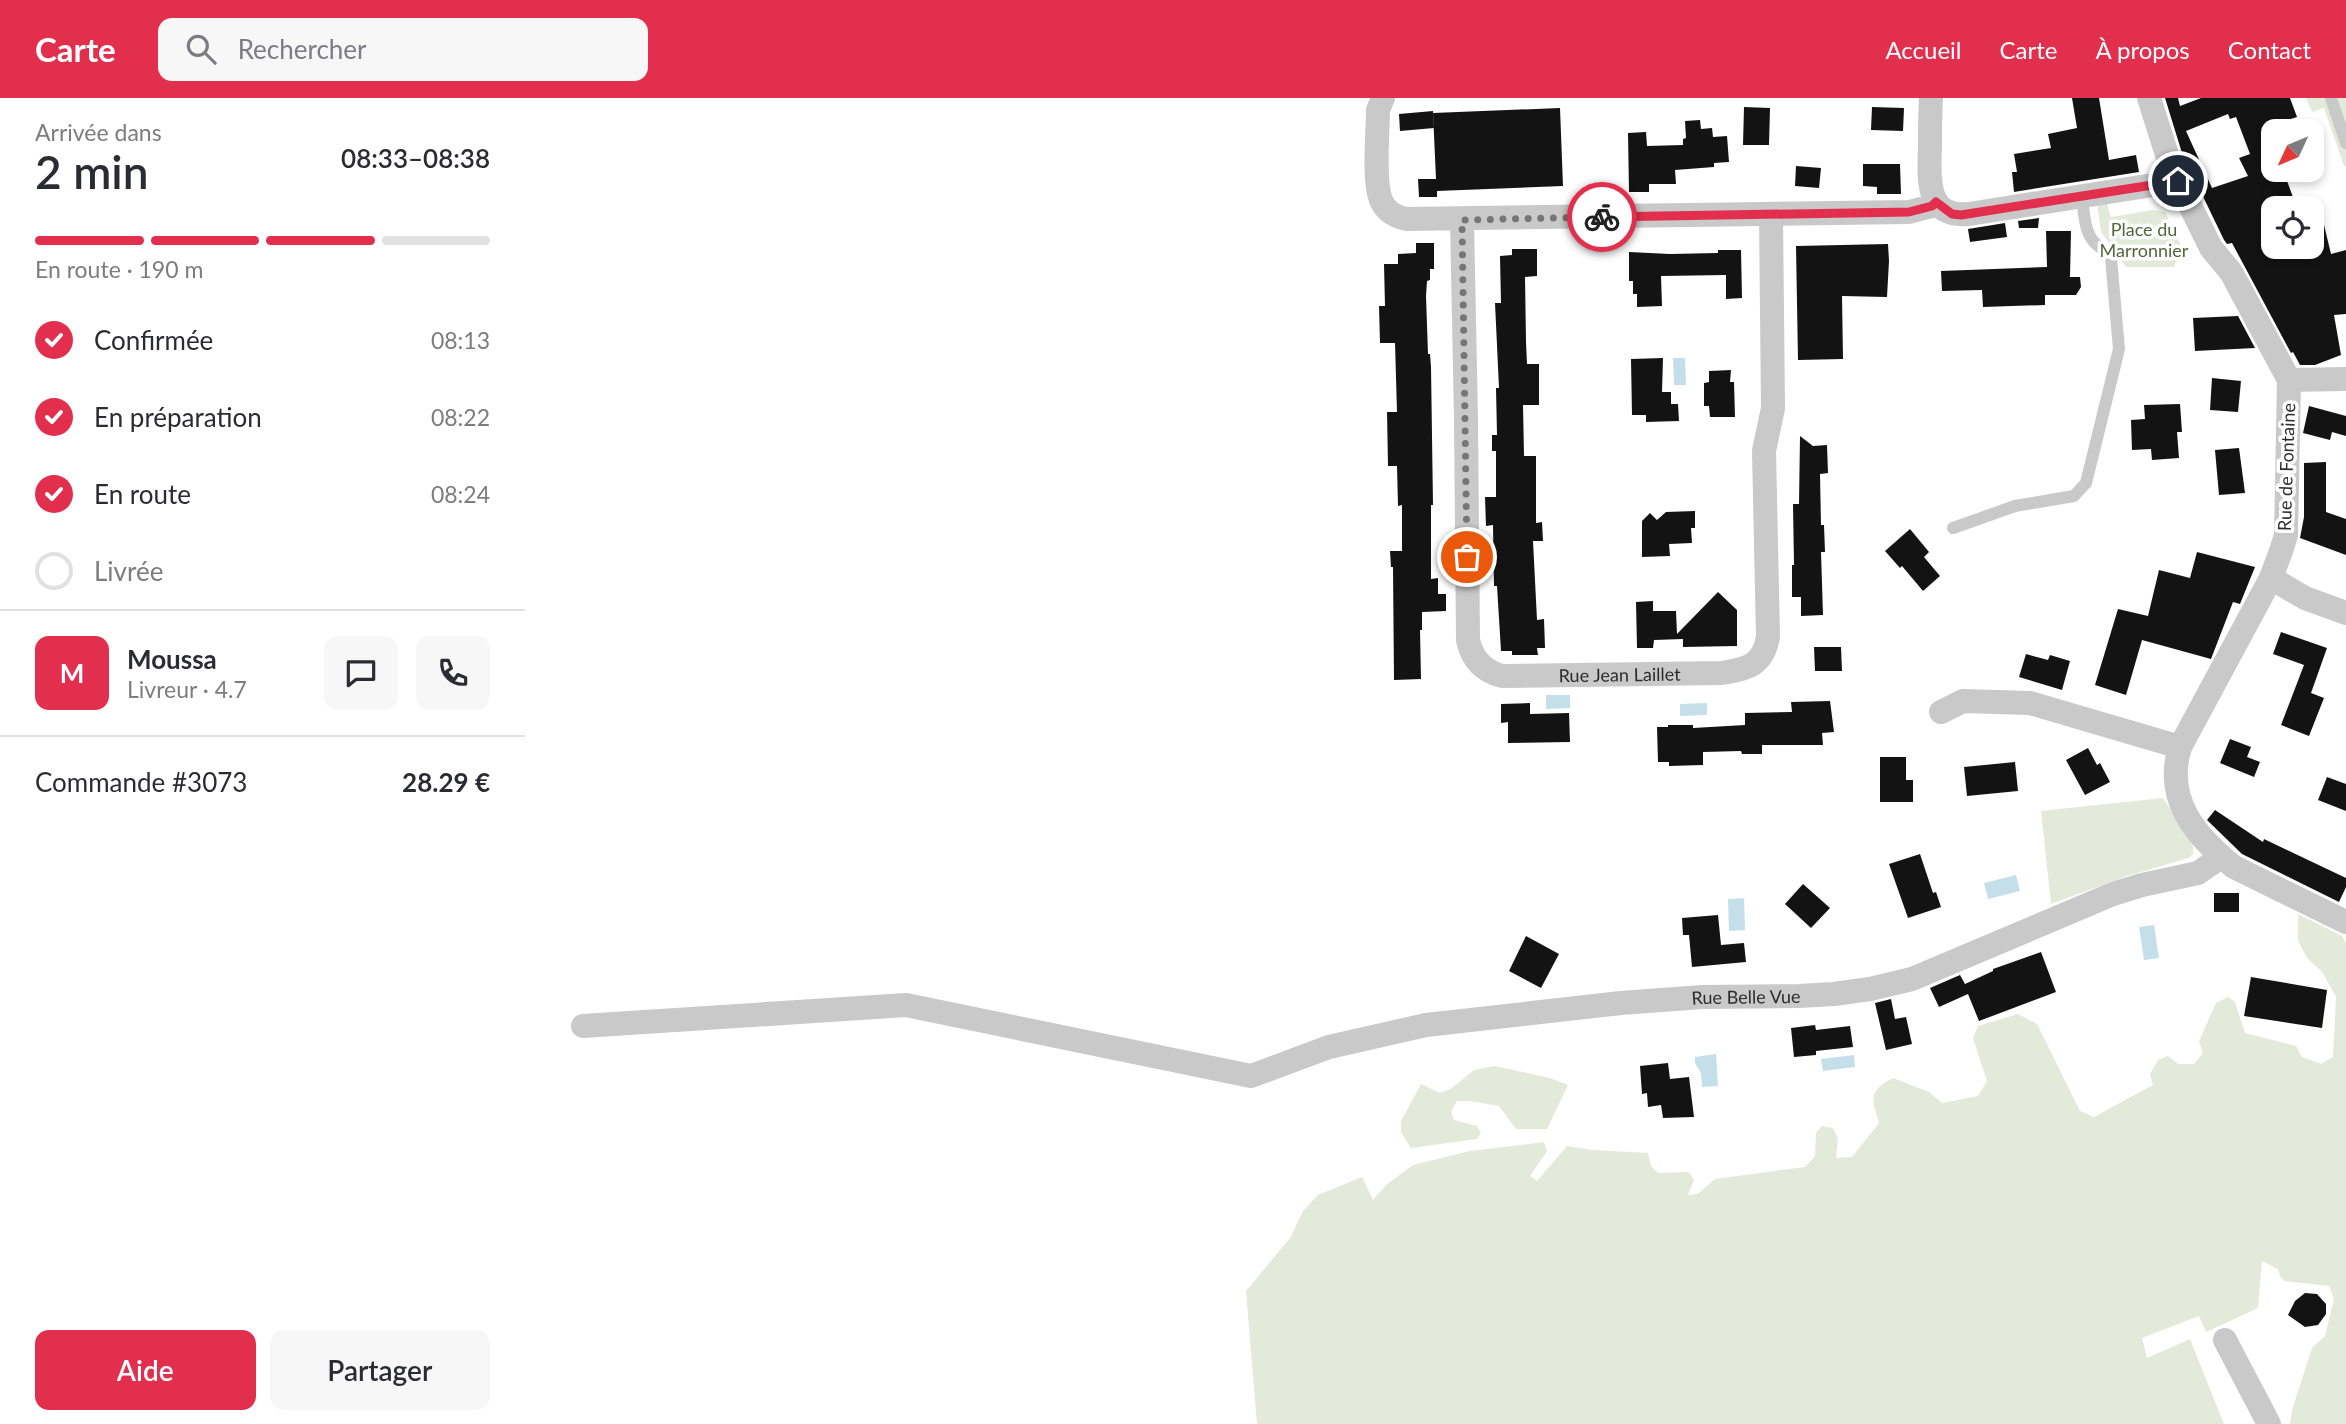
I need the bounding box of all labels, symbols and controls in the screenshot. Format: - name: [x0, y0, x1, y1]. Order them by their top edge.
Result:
- search box: [158, 18, 648, 81]
- text: Carte: [35, 29, 116, 69]
- icon: search: [182, 30, 220, 68]
- text: Rechercher: [238, 33, 367, 65]
- text: Accueil: [1885, 35, 1961, 64]
- text: Carte: [1999, 35, 2057, 64]
- text: À propos: [2095, 35, 2190, 64]
- text: Contact: [2228, 35, 2311, 64]
- text: Arrivée dans: [35, 118, 162, 146]
- north arrow: [2261, 119, 2324, 182]
- map controls: [2261, 119, 2324, 259]
- text: 08:33–08:38: [341, 142, 490, 174]
- text: 2 min: [35, 144, 149, 199]
- pin: [2148, 151, 2208, 211]
- icon: home: [2159, 162, 2197, 200]
- courier: [1567, 182, 1637, 252]
- button: locate: [2261, 196, 2324, 259]
- icon: bike: [1583, 198, 1621, 236]
- park label: Place du Marronnier: [2100, 218, 2189, 261]
- text: En route · 190 m: [35, 255, 203, 283]
- icon: check: [35, 321, 73, 359]
- text: Confirmée: [94, 324, 213, 356]
- text: 08:13: [431, 326, 490, 354]
- icon: check: [35, 398, 73, 436]
- text: En préparation: [94, 401, 262, 433]
- text: 08:22: [431, 403, 490, 431]
- street label: Rue de Fontaine: [2273, 403, 2299, 531]
- icon: check: [35, 475, 73, 513]
- text: En route: [94, 478, 191, 510]
- text: 08:24: [431, 480, 490, 508]
- pin: [1437, 527, 1497, 587]
- icon: bag: [1448, 538, 1486, 576]
- text: Livrée: [94, 555, 163, 587]
- button: chat: [324, 636, 398, 710]
- button: phone: [416, 636, 490, 710]
- text: Moussa: [127, 643, 217, 675]
- text: M: [60, 657, 84, 689]
- street label: Rue Jean Laillet: [1558, 663, 1681, 686]
- text: Livreur · 4.7: [127, 675, 247, 703]
- text: Commande #3073: [35, 766, 247, 798]
- text: 28.29 €: [402, 766, 490, 798]
- street label: Rue Belle Vue: [1691, 985, 1801, 1009]
- button: Aide: [35, 1330, 256, 1410]
- button: Partager: [270, 1330, 490, 1410]

